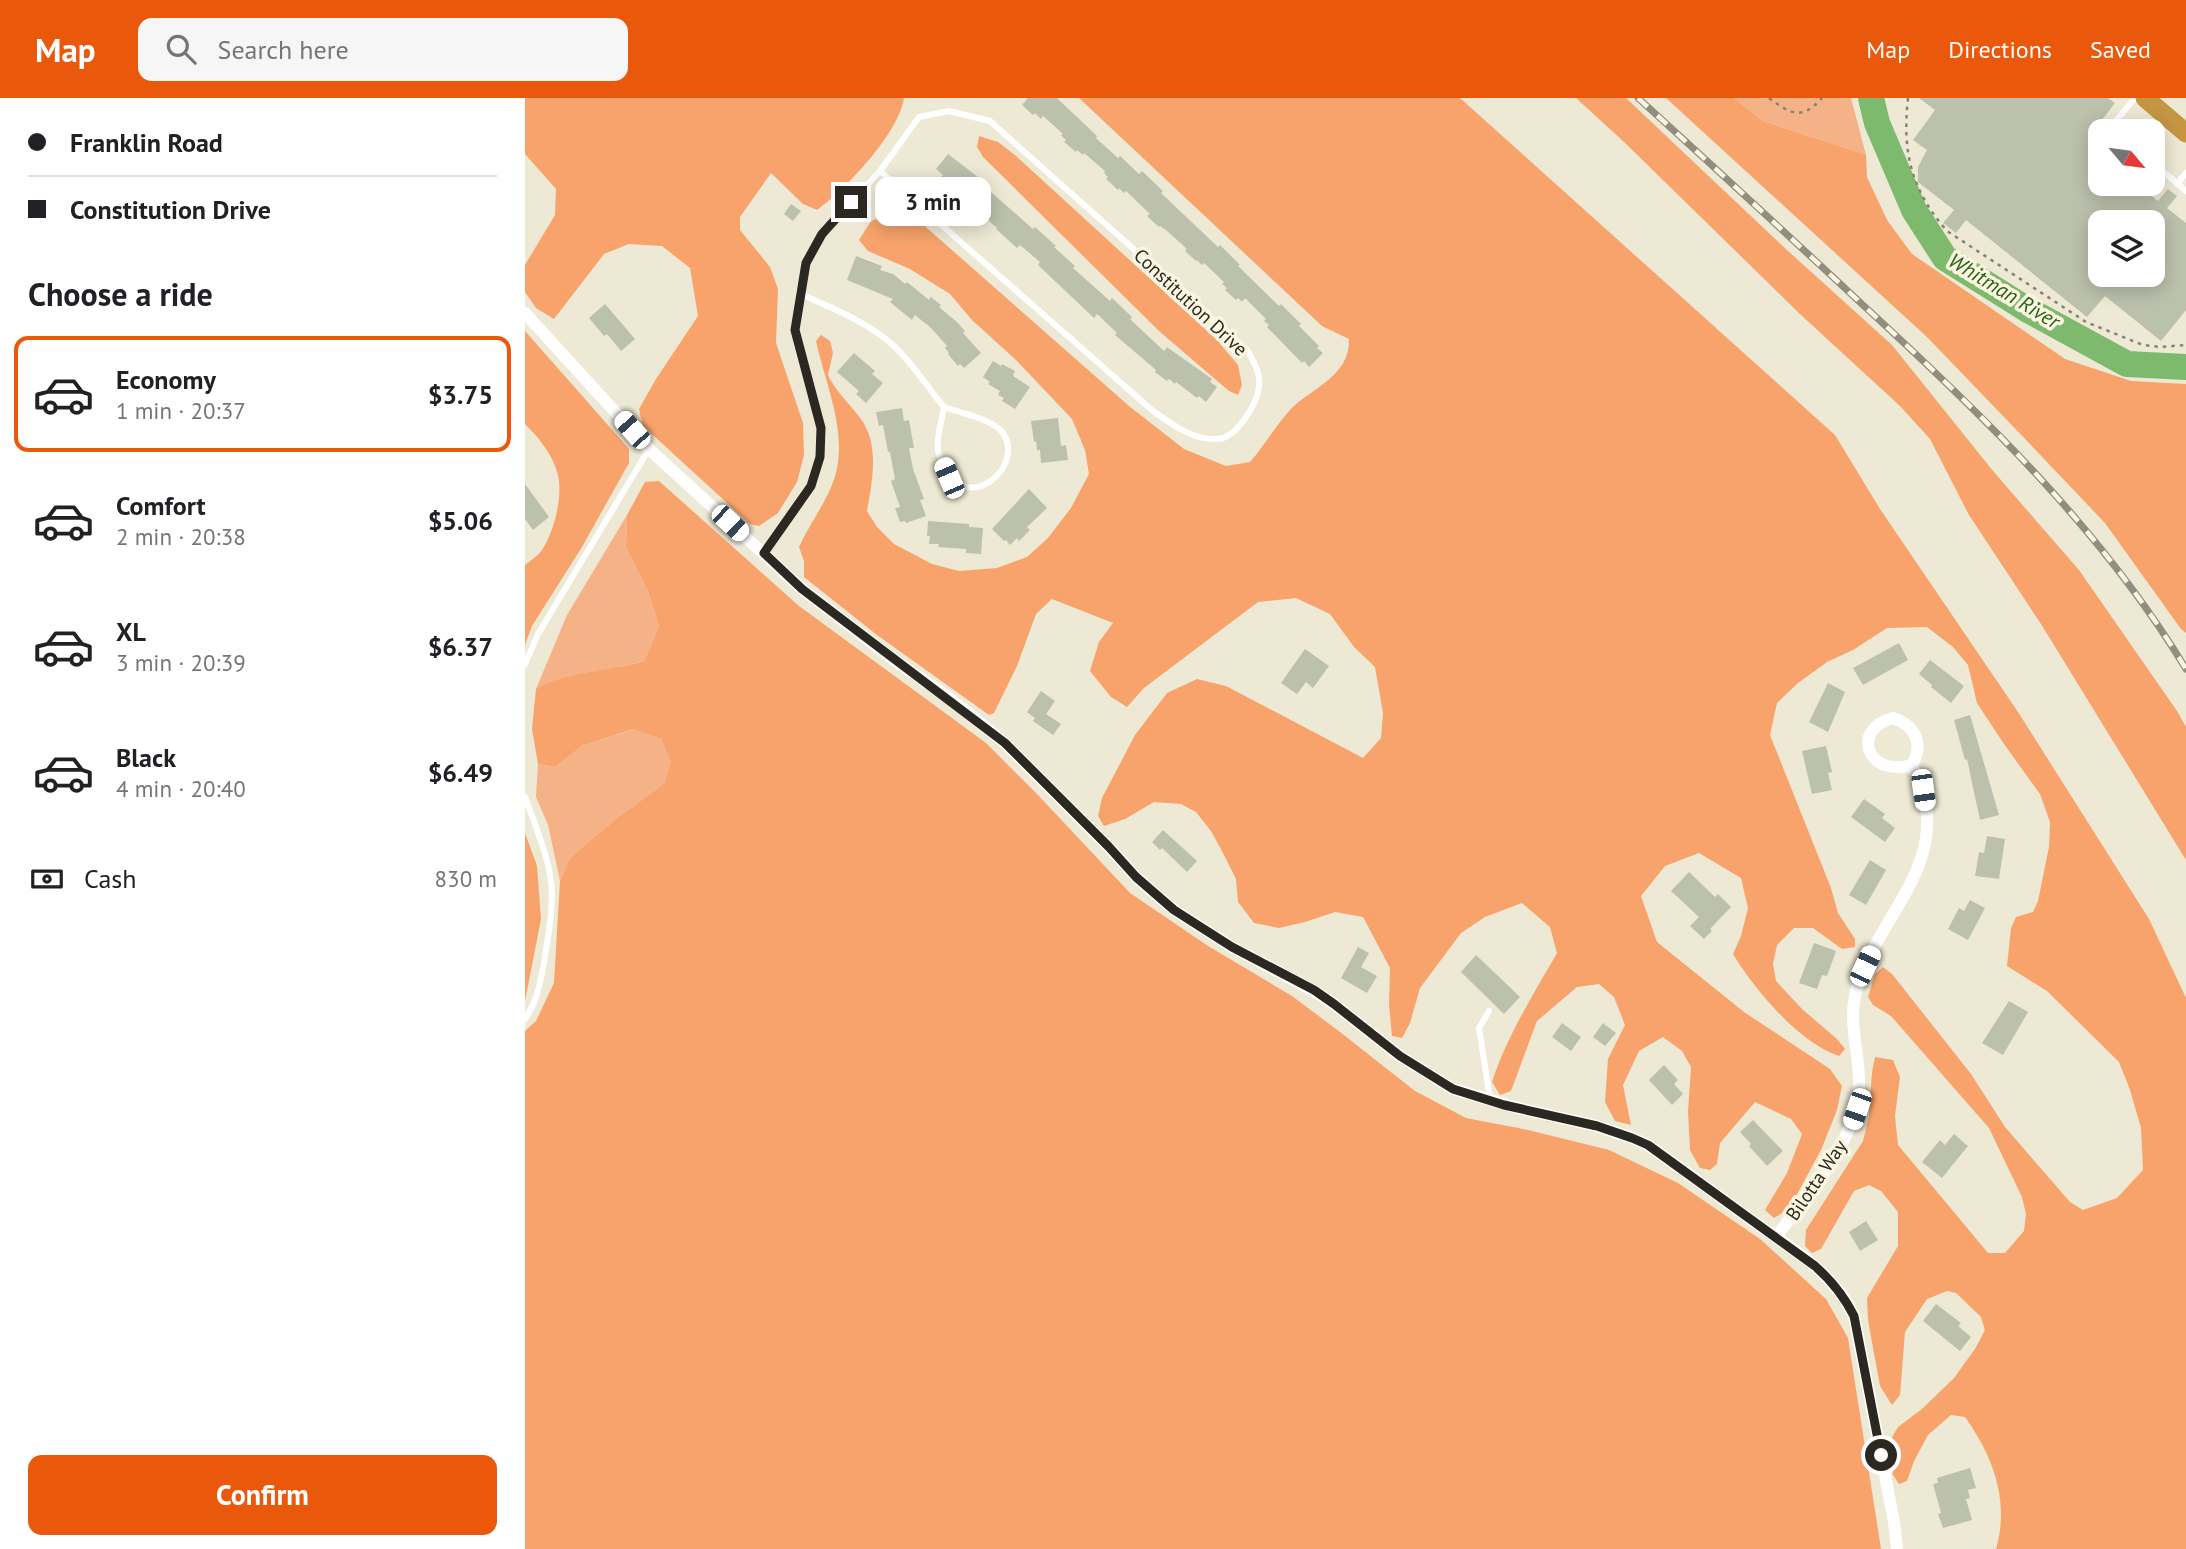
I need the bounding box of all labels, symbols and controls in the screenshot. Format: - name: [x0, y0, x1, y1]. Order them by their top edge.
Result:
- search box: [138, 18, 628, 81]
- text: Map: [35, 28, 96, 71]
- icon: search: [162, 30, 200, 68]
- text: Search here: [218, 33, 349, 66]
- text: Map: [1866, 34, 1910, 65]
- text: Directions: [1948, 34, 2052, 65]
- text: Saved: [2090, 34, 2151, 65]
- north arrow: [2088, 119, 2165, 196]
- map controls: [2088, 119, 2165, 287]
- text: Franklin Road: [70, 126, 223, 159]
- callout: 3 min: [875, 178, 991, 226]
- route end: [835, 186, 867, 218]
- text: 3 min: [905, 187, 961, 216]
- text: Constitution Drive: [70, 193, 271, 226]
- button: layers: [2088, 210, 2165, 287]
- street label: Constitution Drive: [1129, 243, 1253, 361]
- water label: Whitman River: [1944, 247, 2067, 335]
- text: Choose a ride: [28, 273, 213, 315]
- icon: car: [32, 363, 95, 426]
- text: Economy: [116, 363, 216, 396]
- text: $3.75: [428, 378, 493, 411]
- text: 1 min · 20:37: [116, 396, 246, 425]
- car: [611, 407, 654, 453]
- car: [932, 455, 967, 501]
- icon: car: [32, 489, 95, 552]
- text: Comfort: [116, 489, 206, 522]
- car: [708, 501, 753, 545]
- text: $5.06: [428, 504, 493, 537]
- text: 2 min · 20:38: [116, 522, 246, 551]
- icon: car: [32, 615, 95, 678]
- text: XL: [116, 615, 146, 648]
- text: $6.37: [428, 630, 493, 663]
- text: 3 min · 20:39: [116, 648, 246, 677]
- icon: car: [32, 741, 95, 804]
- text: Black: [116, 741, 176, 774]
- text: $6.49: [428, 756, 493, 789]
- car: [1910, 768, 1937, 812]
- text: 4 min · 20:40: [116, 774, 246, 803]
- icon: cash: [28, 860, 66, 898]
- text: Cash: [84, 862, 136, 895]
- text: 830 m: [435, 864, 497, 893]
- car: [1847, 943, 1884, 989]
- car: [1841, 1086, 1874, 1132]
- street label: Bilotta Way: [1780, 1135, 1852, 1225]
- route start: [1865, 1439, 1897, 1471]
- button: Confirm: [28, 1455, 497, 1535]

